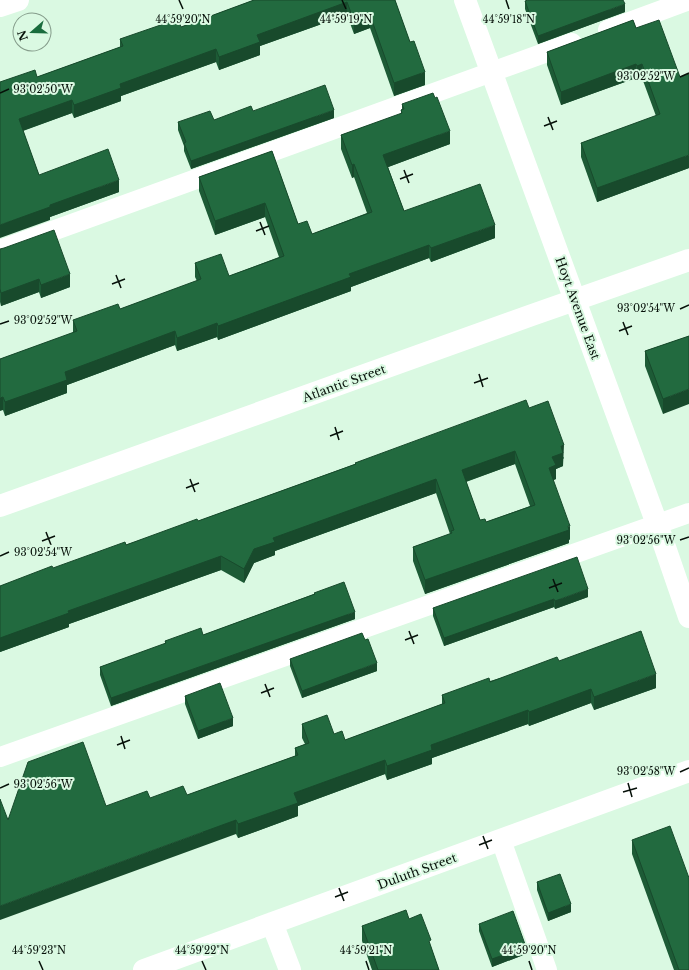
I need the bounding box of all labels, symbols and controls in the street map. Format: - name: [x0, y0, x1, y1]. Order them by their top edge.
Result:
- north arrow: [12, 12, 52, 52]
- text: 44°59'20"N: [155, 13, 211, 26]
- text: 44°59'19"N: [320, 13, 372, 26]
- text: 44°59'18"N: [483, 13, 535, 26]
- text: N: [14, 28, 31, 43]
- text: 93°02'52"W: [617, 70, 676, 83]
- text: 93°02'50"W: [13, 83, 73, 96]
- street label: Hoyt Avenue East: [552, 255, 604, 362]
- text: 93°02'54"W: [617, 302, 675, 315]
- text: 93°02'52"W: [14, 314, 73, 327]
- street label: Atlantic Street: [300, 361, 388, 405]
- text: 93°02'56"W: [617, 534, 676, 547]
- text: 93°02'54"W: [14, 546, 72, 559]
- text: 93°02'58"W: [617, 765, 675, 778]
- text: 93°02'56"W: [14, 778, 73, 791]
- street label: Duluth Street: [375, 850, 459, 892]
- text: 44°59'23"N: [12, 944, 66, 957]
- text: 44°59'22"N: [175, 944, 229, 957]
- text: 44°59'21"N: [340, 944, 392, 957]
- text: 44°59'20"N: [501, 944, 557, 957]

